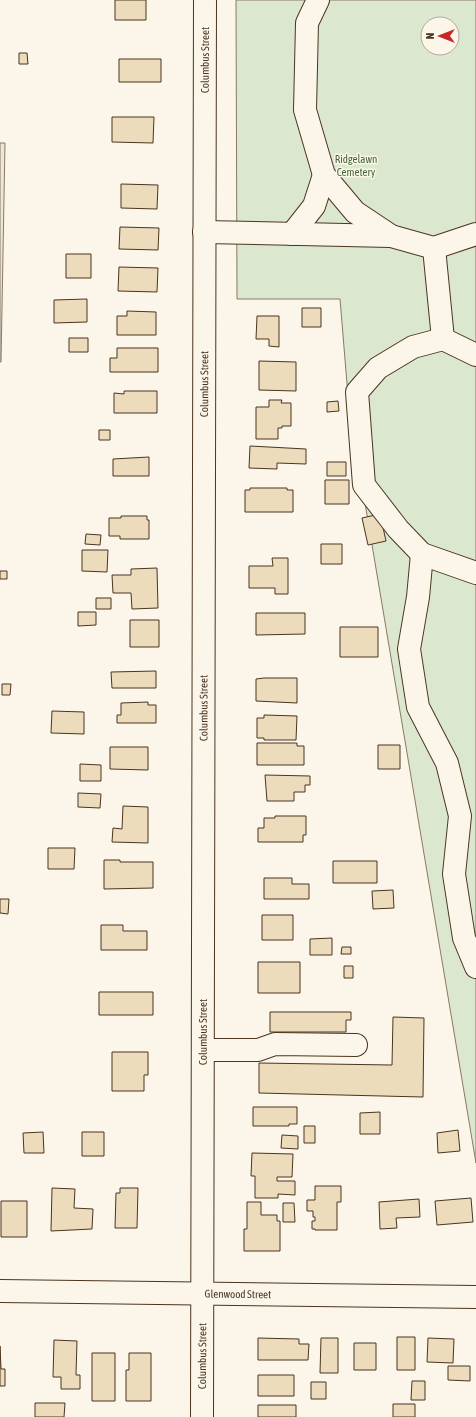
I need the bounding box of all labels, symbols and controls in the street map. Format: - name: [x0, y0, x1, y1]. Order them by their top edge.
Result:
- north arrow: [420, 16, 460, 56]
- street label: Columbus Street: [199, 27, 211, 93]
- text: N: [424, 33, 436, 39]
- park label: Ridgelawn Cemetery: [335, 153, 377, 178]
- street label: Columbus Street: [198, 351, 210, 417]
- street label: Columbus Street: [197, 675, 210, 741]
- street label: Columbus Street: [197, 999, 209, 1065]
- street label: Glenwood Street: [205, 1288, 271, 1300]
- street label: Columbus Street: [196, 1323, 208, 1389]

